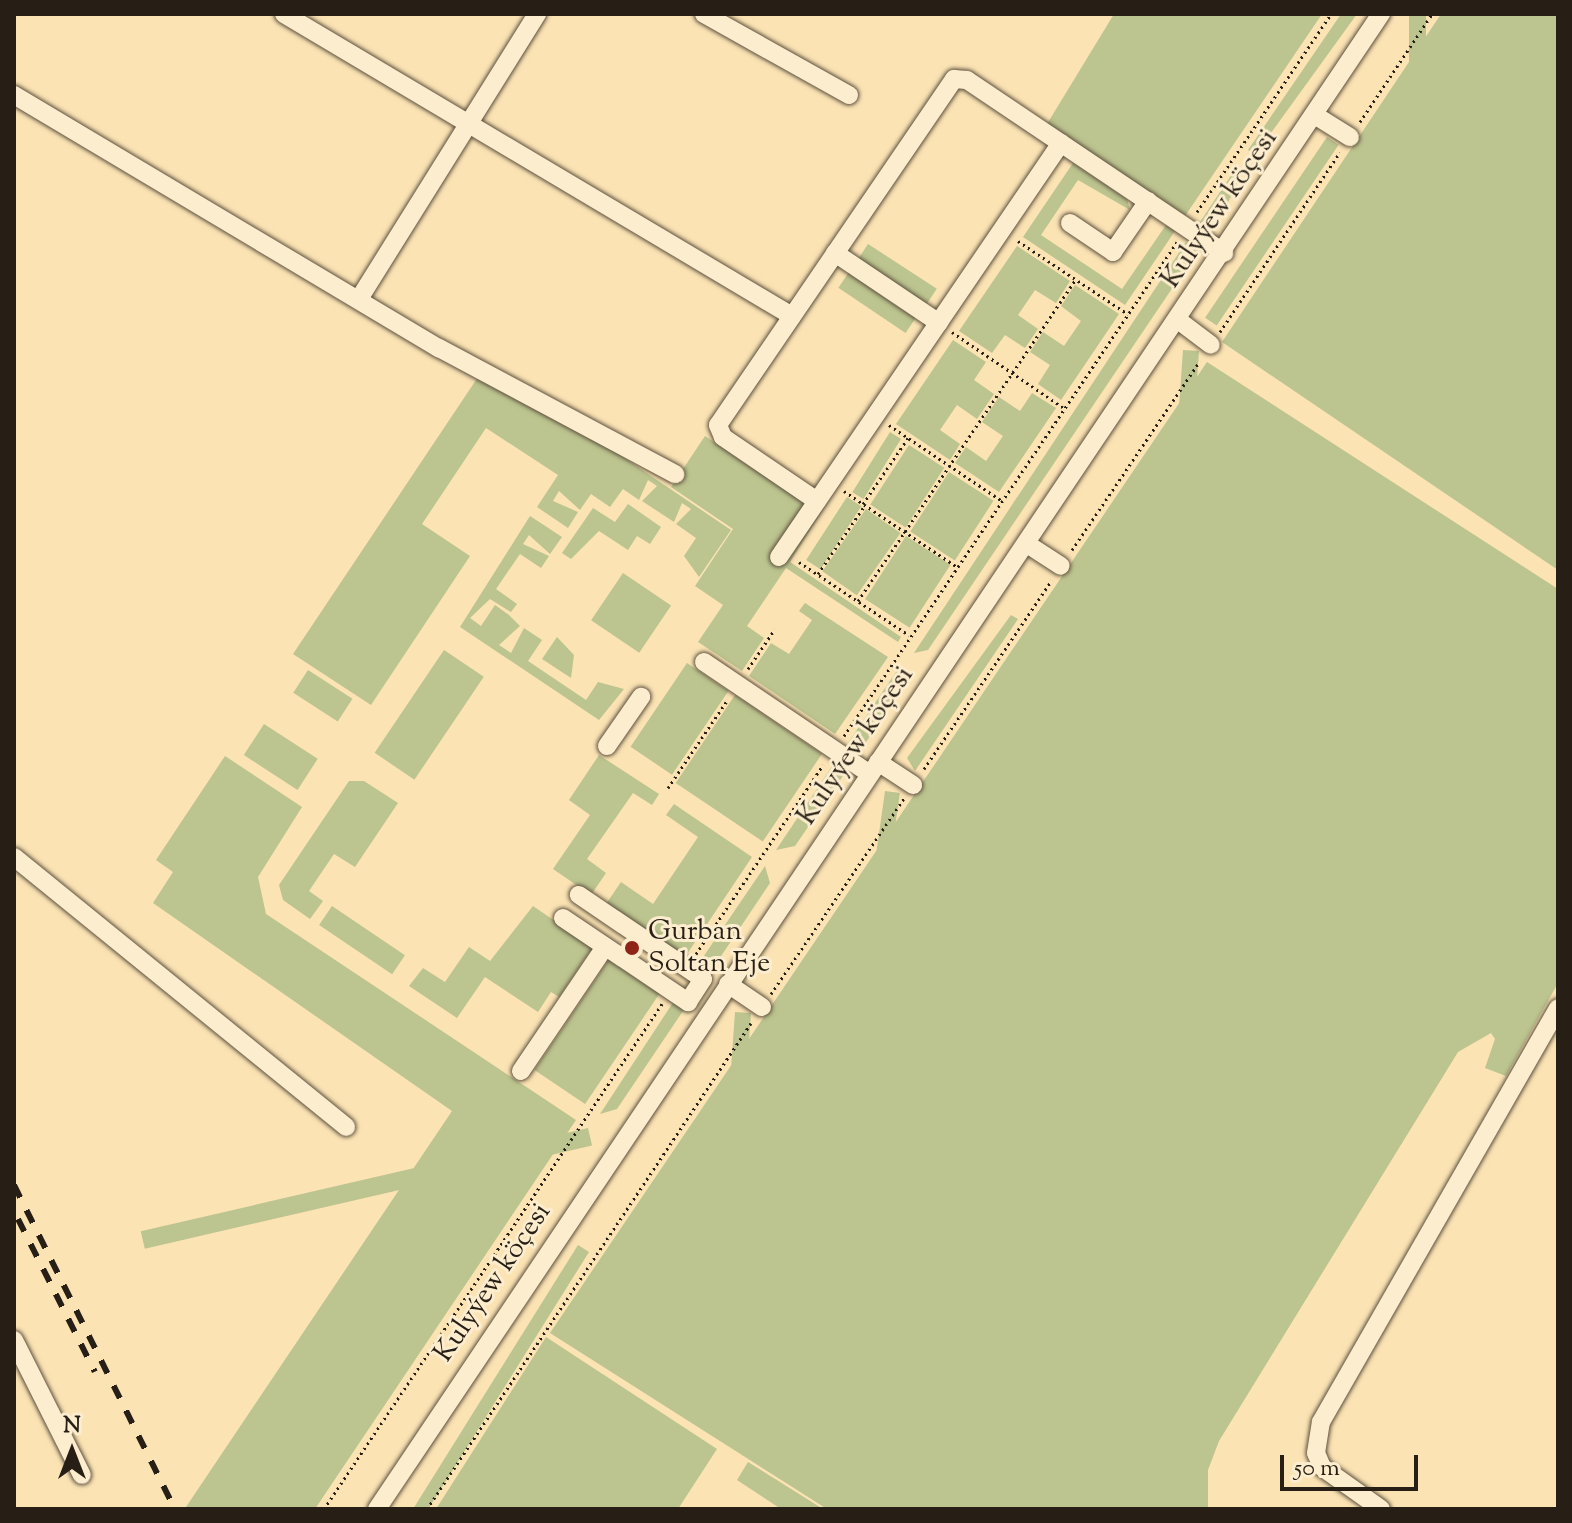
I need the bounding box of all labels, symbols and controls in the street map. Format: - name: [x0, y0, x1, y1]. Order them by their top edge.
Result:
- street label: Kulyýew köçesi: [1154, 123, 1286, 295]
- street label: Kulyýew köçesi: [790, 660, 922, 832]
- place label: Gurban Soltan Eje: [648, 915, 770, 981]
- marker: Gurban Soltan Eje: [623, 939, 641, 957]
- street label: Kulyýew köçesi: [427, 1197, 559, 1369]
- north arrow: [32, 1411, 112, 1491]
- text: N: [63, 1411, 81, 1443]
- scale bar: [1284, 1439, 1422, 1489]
- text: 50 m: [1294, 1452, 1340, 1486]

